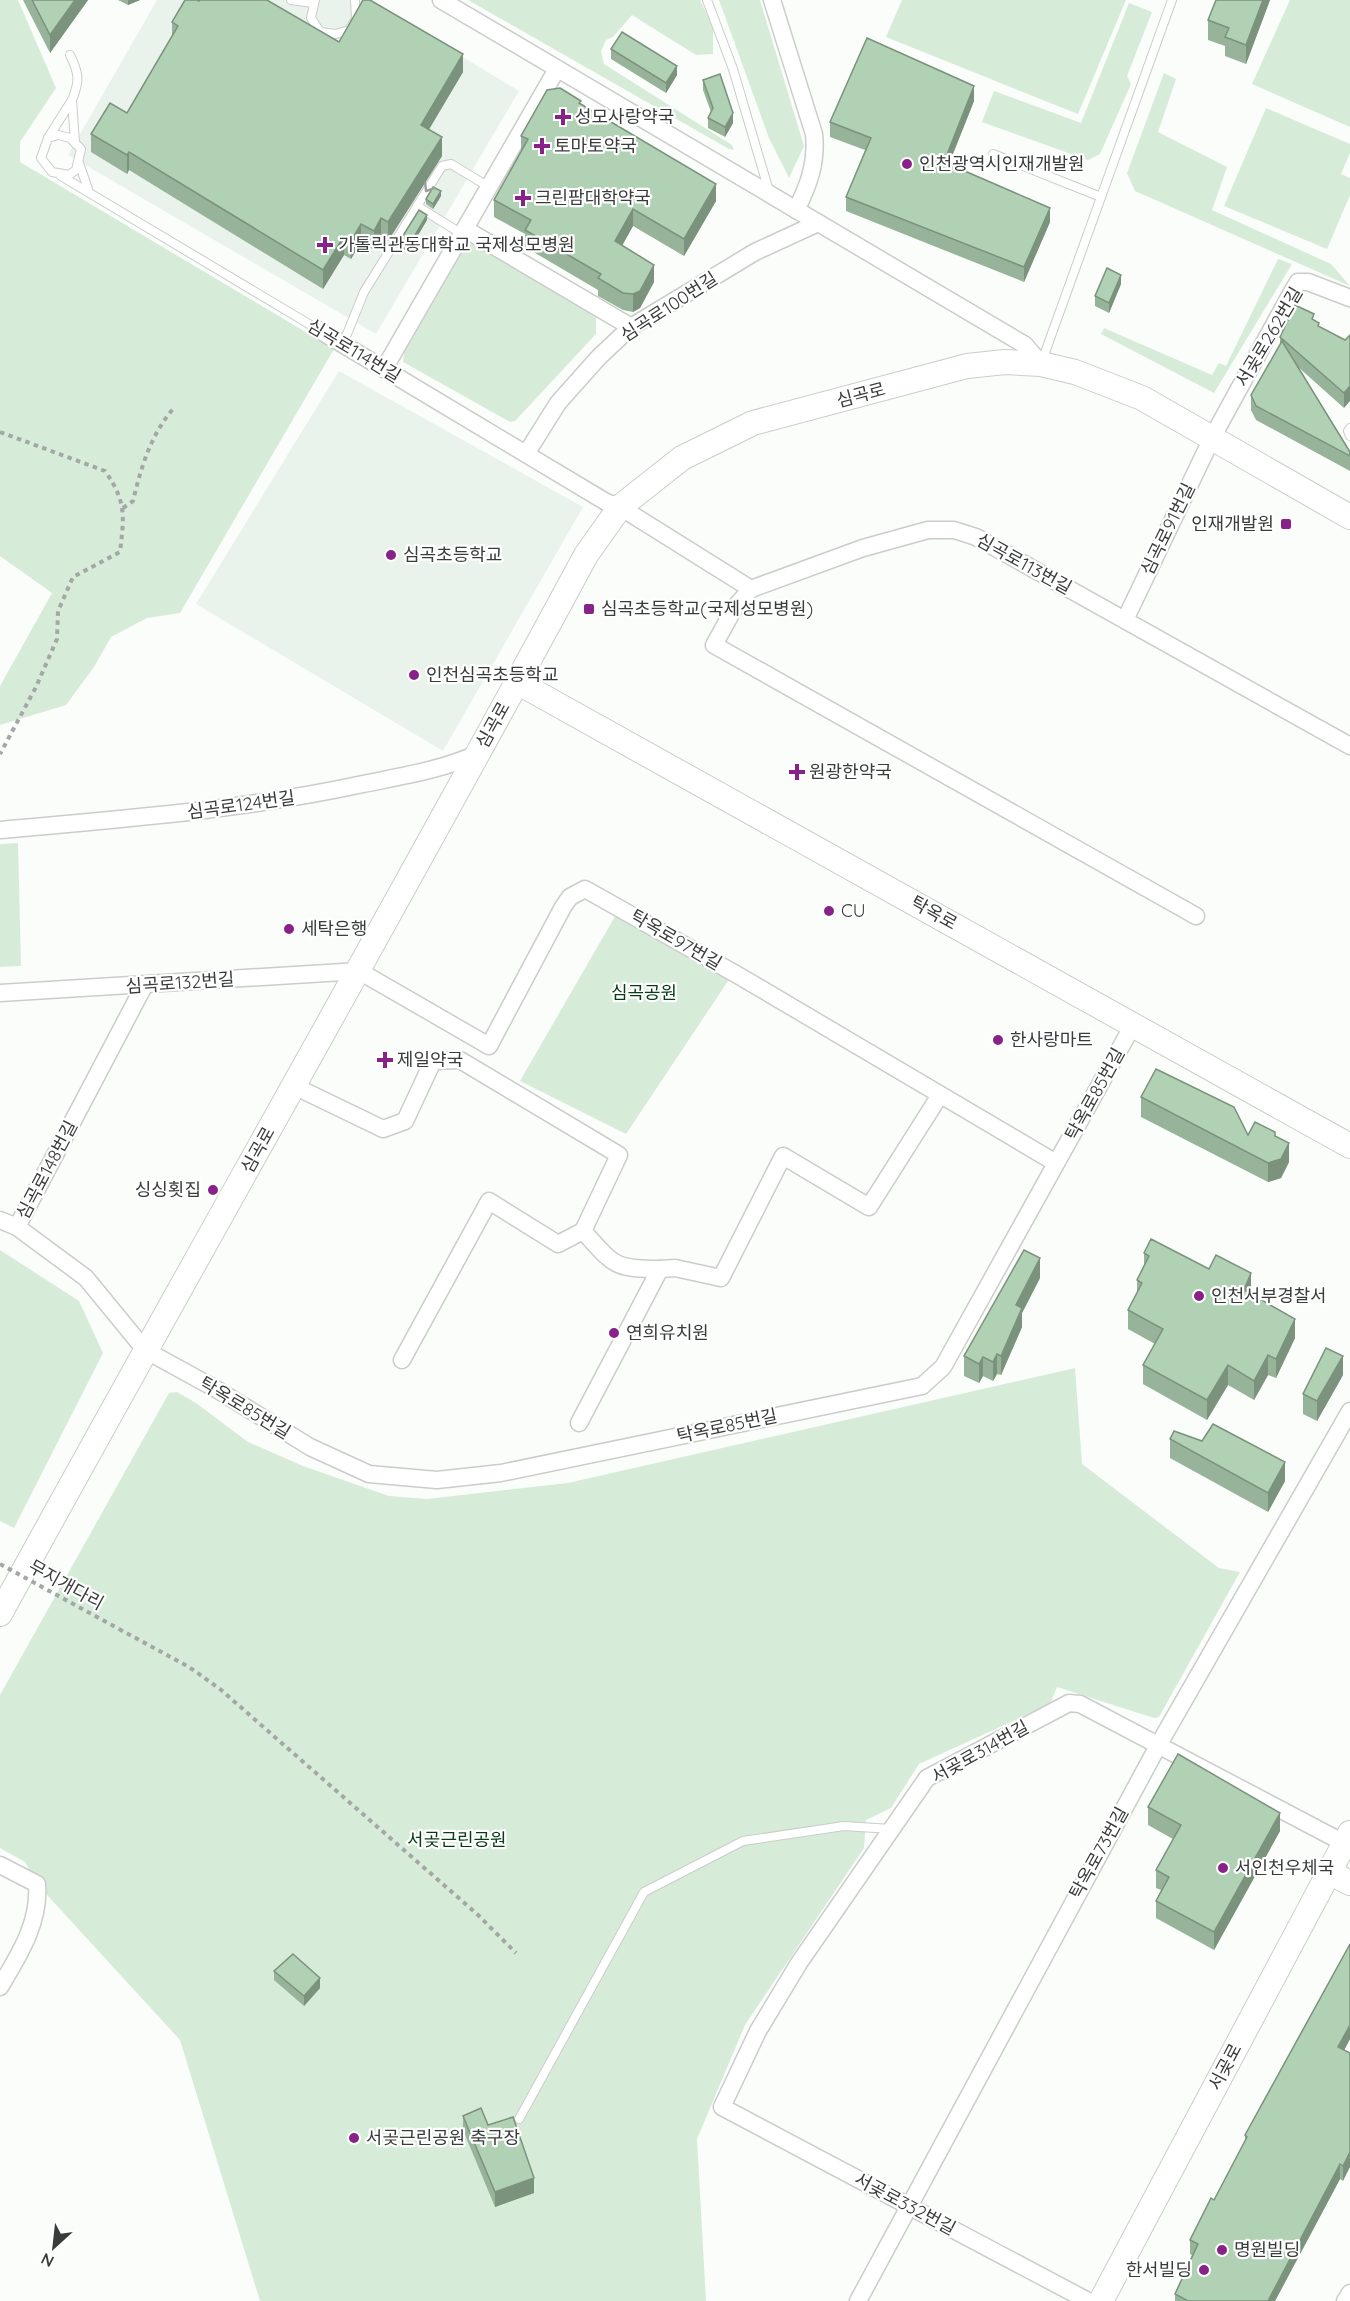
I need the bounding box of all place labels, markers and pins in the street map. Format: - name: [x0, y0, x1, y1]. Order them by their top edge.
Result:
- place label: 성모사랑약국: [575, 105, 674, 128]
- marker: 성모사랑약국: [556, 110, 570, 124]
- place label: 토마토약국: [554, 134, 637, 157]
- marker: 토마토약국: [535, 139, 549, 153]
- place label: 인천광역시인재개발원: [919, 152, 1085, 175]
- marker: 인천광역시인재개발원: [900, 157, 914, 171]
- place label: 크린팜대학약국: [535, 186, 651, 209]
- marker: 크린팜대학약국: [516, 191, 530, 205]
- place label: 가톨릭관동대학교 국제성모병원: [338, 233, 575, 256]
- marker: 가톨릭관동대학교 국제성모병원: [316, 236, 334, 254]
- place label: 인재개발원: [1191, 512, 1274, 535]
- marker: 인재개발원: [1279, 517, 1293, 531]
- place label: 심곡초등학교: [403, 543, 502, 566]
- marker: 심곡초등학교: [384, 548, 398, 562]
- place label: 심곡초등학교(국제성모병원): [601, 597, 813, 620]
- marker: 심곡초등학교(국제성모병원): [582, 602, 596, 616]
- place label: 인천심곡초등학교: [426, 663, 558, 686]
- marker: 인천심곡초등학교: [407, 668, 421, 682]
- place label: 원광한약국: [809, 760, 892, 783]
- marker: 원광한약국: [790, 765, 804, 779]
- place label: CU: [841, 899, 866, 922]
- marker: CU: [822, 904, 836, 918]
- place label: 세탁은행: [301, 917, 367, 940]
- marker: 세탁은행: [282, 922, 296, 936]
- place label: 한사랑마트: [1010, 1028, 1093, 1051]
- marker: 한사랑마트: [991, 1033, 1005, 1047]
- place label: 제일약국: [397, 1048, 463, 1071]
- marker: 제일약국: [378, 1053, 392, 1067]
- place label: 싱싱횟집: [135, 1178, 201, 1201]
- marker: 싱싱횟집: [206, 1183, 220, 1197]
- place label: 인천서부경찰서: [1211, 1284, 1327, 1307]
- marker: 인천서부경찰서: [1192, 1289, 1206, 1303]
- place label: 연희유치원: [626, 1321, 709, 1344]
- marker: 연희유치원: [607, 1326, 621, 1340]
- place label: 서인천우체국: [1235, 1856, 1334, 1879]
- marker: 서인천우체국: [1216, 1861, 1230, 1875]
- place label: 서곶근린공원 축구장: [366, 2126, 520, 2149]
- marker: 서곶근린공원 축구장: [347, 2131, 361, 2145]
- place label: 명원빌딩: [1234, 2238, 1300, 2261]
- marker: 명원빌딩: [1215, 2243, 1229, 2257]
- place label: 한서빌딩: [1126, 2258, 1192, 2281]
- marker: 한서빌딩: [1197, 2263, 1211, 2277]

